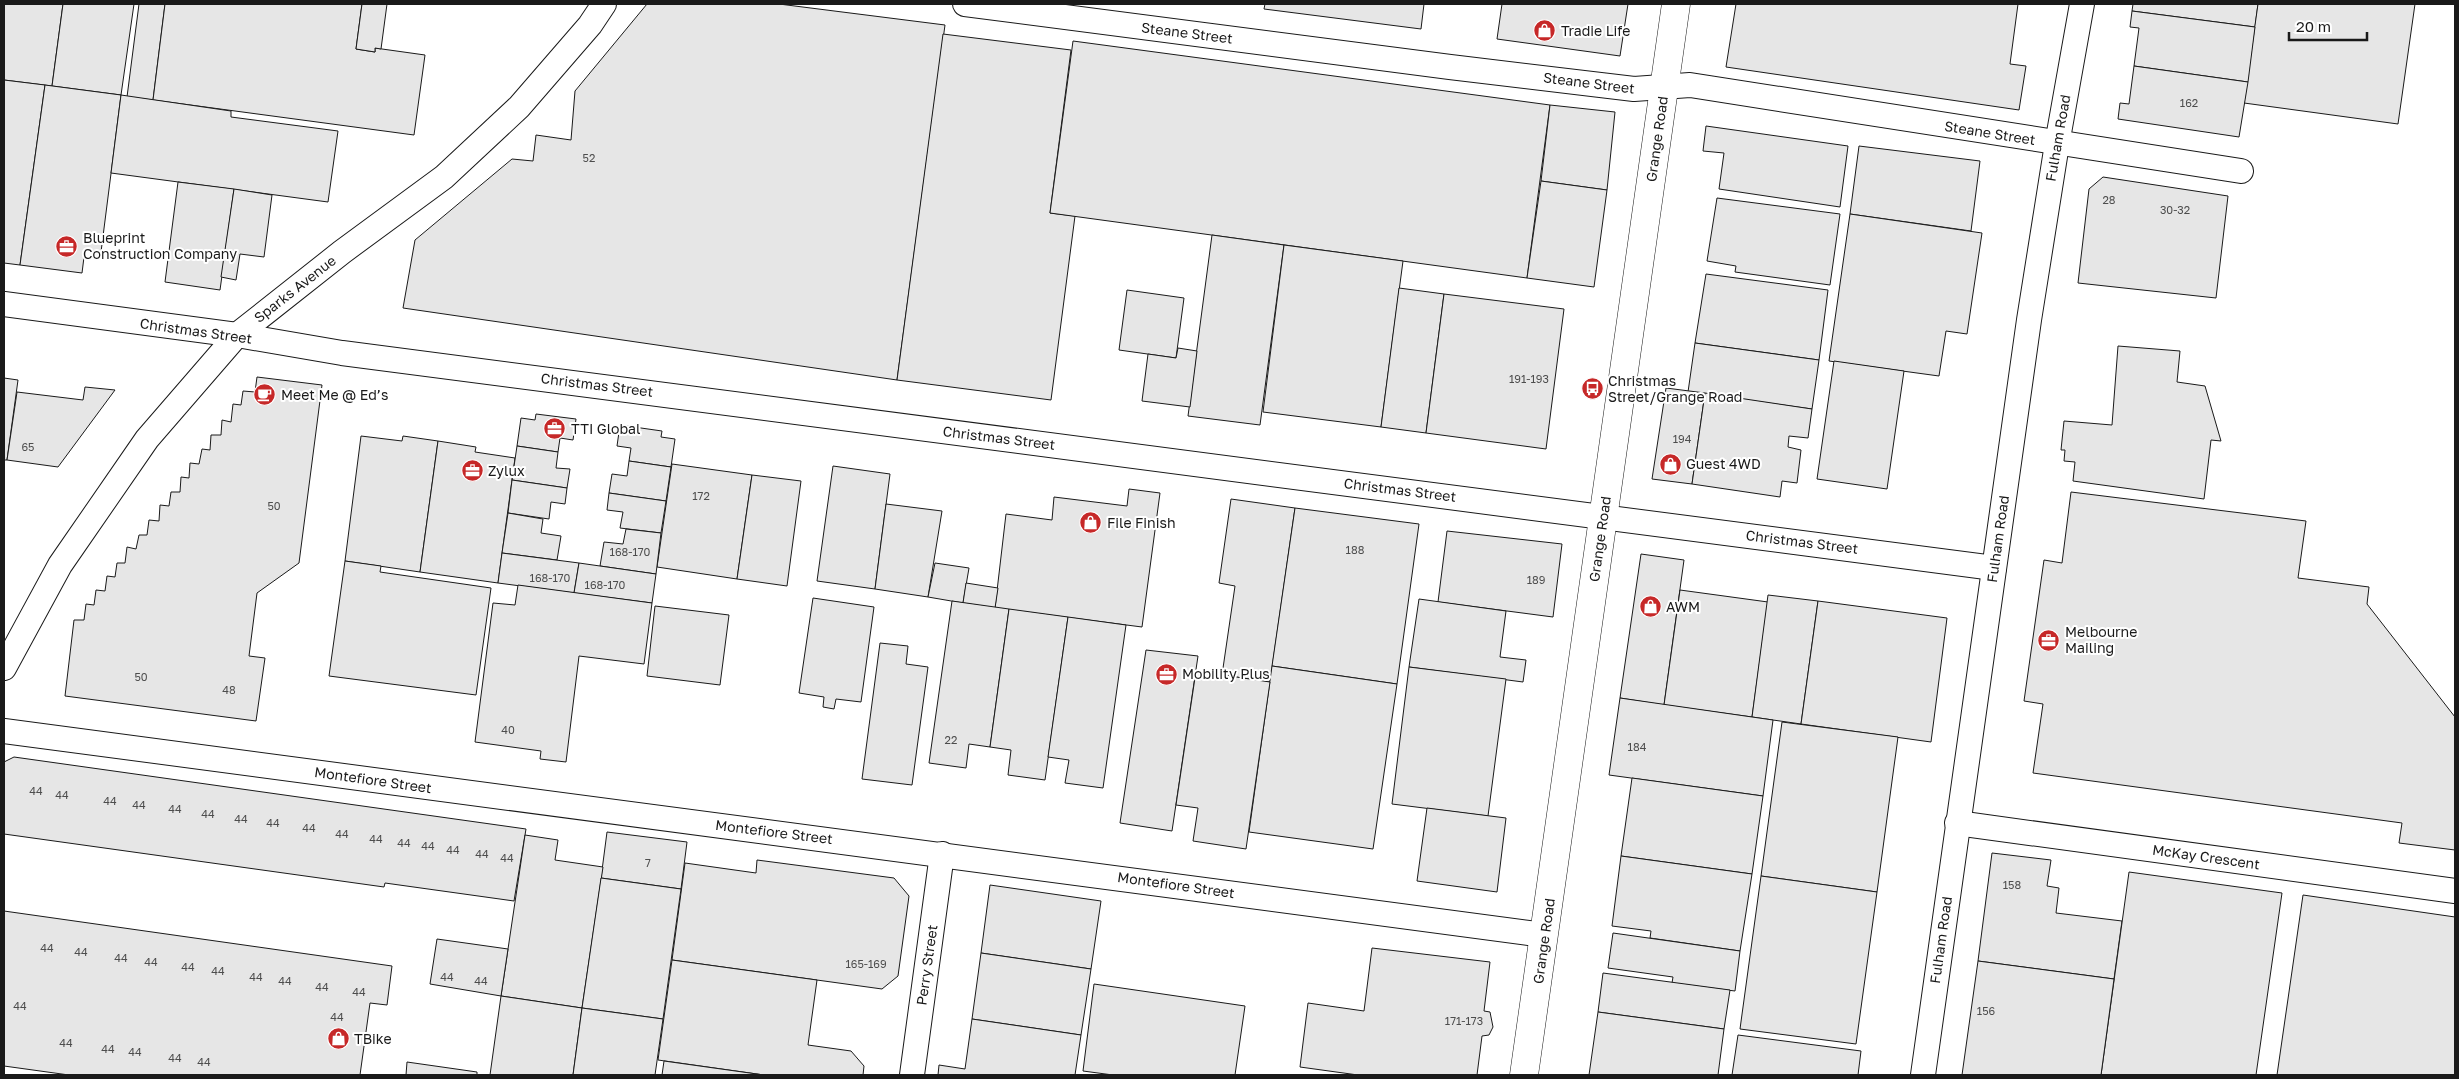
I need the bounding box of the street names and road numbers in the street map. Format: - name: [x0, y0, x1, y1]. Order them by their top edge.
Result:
- street label: Steane Street: [1140, 18, 1234, 47]
- street label: Steane Street: [1542, 68, 1636, 97]
- street label: Fulham Road: [2041, 93, 2074, 183]
- street label: Grange Road: [1642, 95, 1671, 183]
- street label: Steane Street: [1943, 117, 2037, 148]
- street label: Sparks Avenue: [250, 251, 339, 326]
- street label: Christmas Street: [139, 314, 253, 347]
- street label: Christmas Street: [540, 369, 654, 400]
- street label: Christmas Street: [942, 422, 1056, 453]
- street label: Christmas Street: [1343, 474, 1457, 505]
- street label: Fulham Road: [1983, 494, 2012, 584]
- street label: Grange Road: [1585, 495, 1614, 583]
- street label: Christmas Street: [1745, 526, 1859, 557]
- street label: Montefiore Street: [313, 763, 433, 796]
- street label: Montefiore Street: [714, 816, 834, 847]
- street label: McKay Crescent: [2151, 841, 2261, 872]
- street label: Montefiore Street: [1116, 868, 1236, 901]
- street label: Fulham Road: [1926, 895, 1955, 985]
- street label: Grange Road: [1529, 897, 1558, 985]
- street label: Perry Street: [912, 924, 941, 1006]

